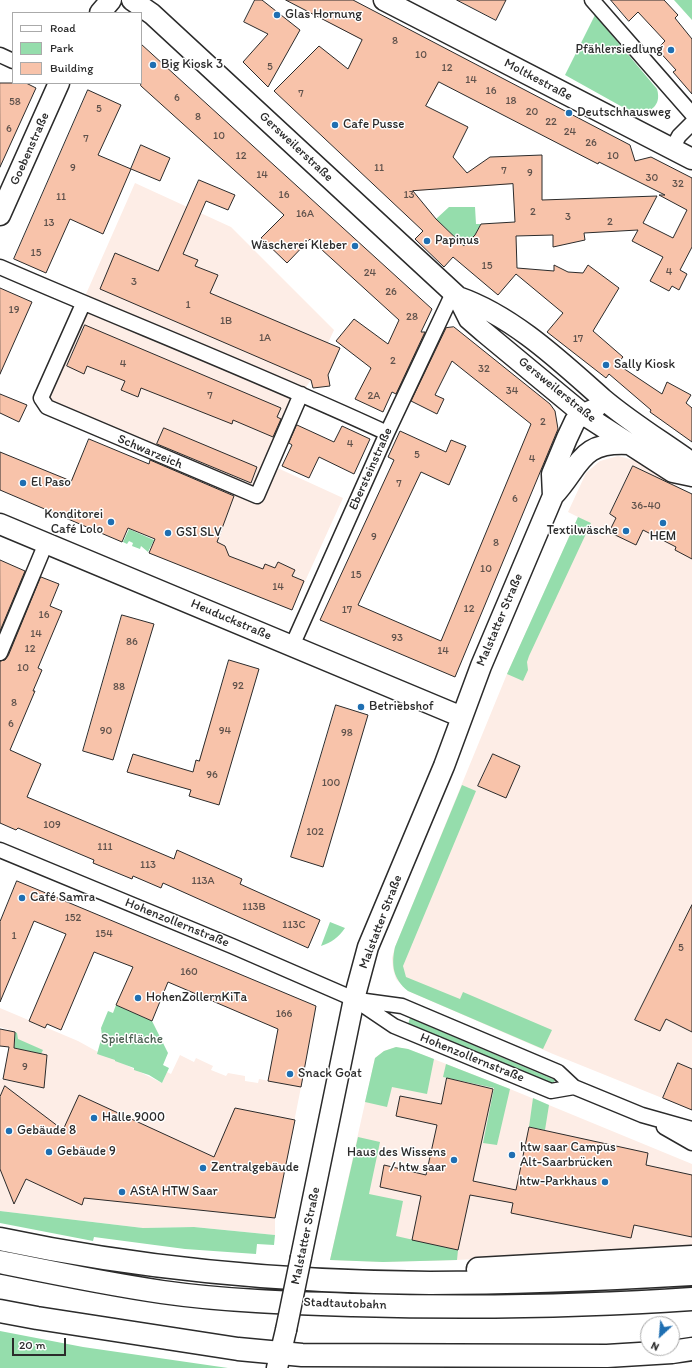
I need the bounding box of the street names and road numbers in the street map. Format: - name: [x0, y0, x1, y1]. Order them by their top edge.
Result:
- street label: Moltkestraße: [501, 55, 575, 105]
- street label: Gersweilerstraße: [256, 109, 336, 185]
- street label: Goebenstraße: [7, 110, 53, 188]
- street label: Gersweilerstraße: [515, 354, 599, 426]
- street label: Ebersteinstraße: [346, 425, 396, 513]
- street label: Schwarzeich: [115, 431, 185, 473]
- street label: Malstatter Straße: [473, 571, 527, 669]
- street label: Heuduckstraße: [188, 596, 274, 644]
- street label: Malstatter Straße: [356, 873, 406, 971]
- street label: Hohenzollernstraße: [123, 895, 231, 951]
- street label: Hohenzollernstraße: [418, 1030, 526, 1086]
- street label: Malstatter Straße: [288, 1186, 324, 1286]
- street label: Stadtautobahn: [303, 1295, 387, 1313]

